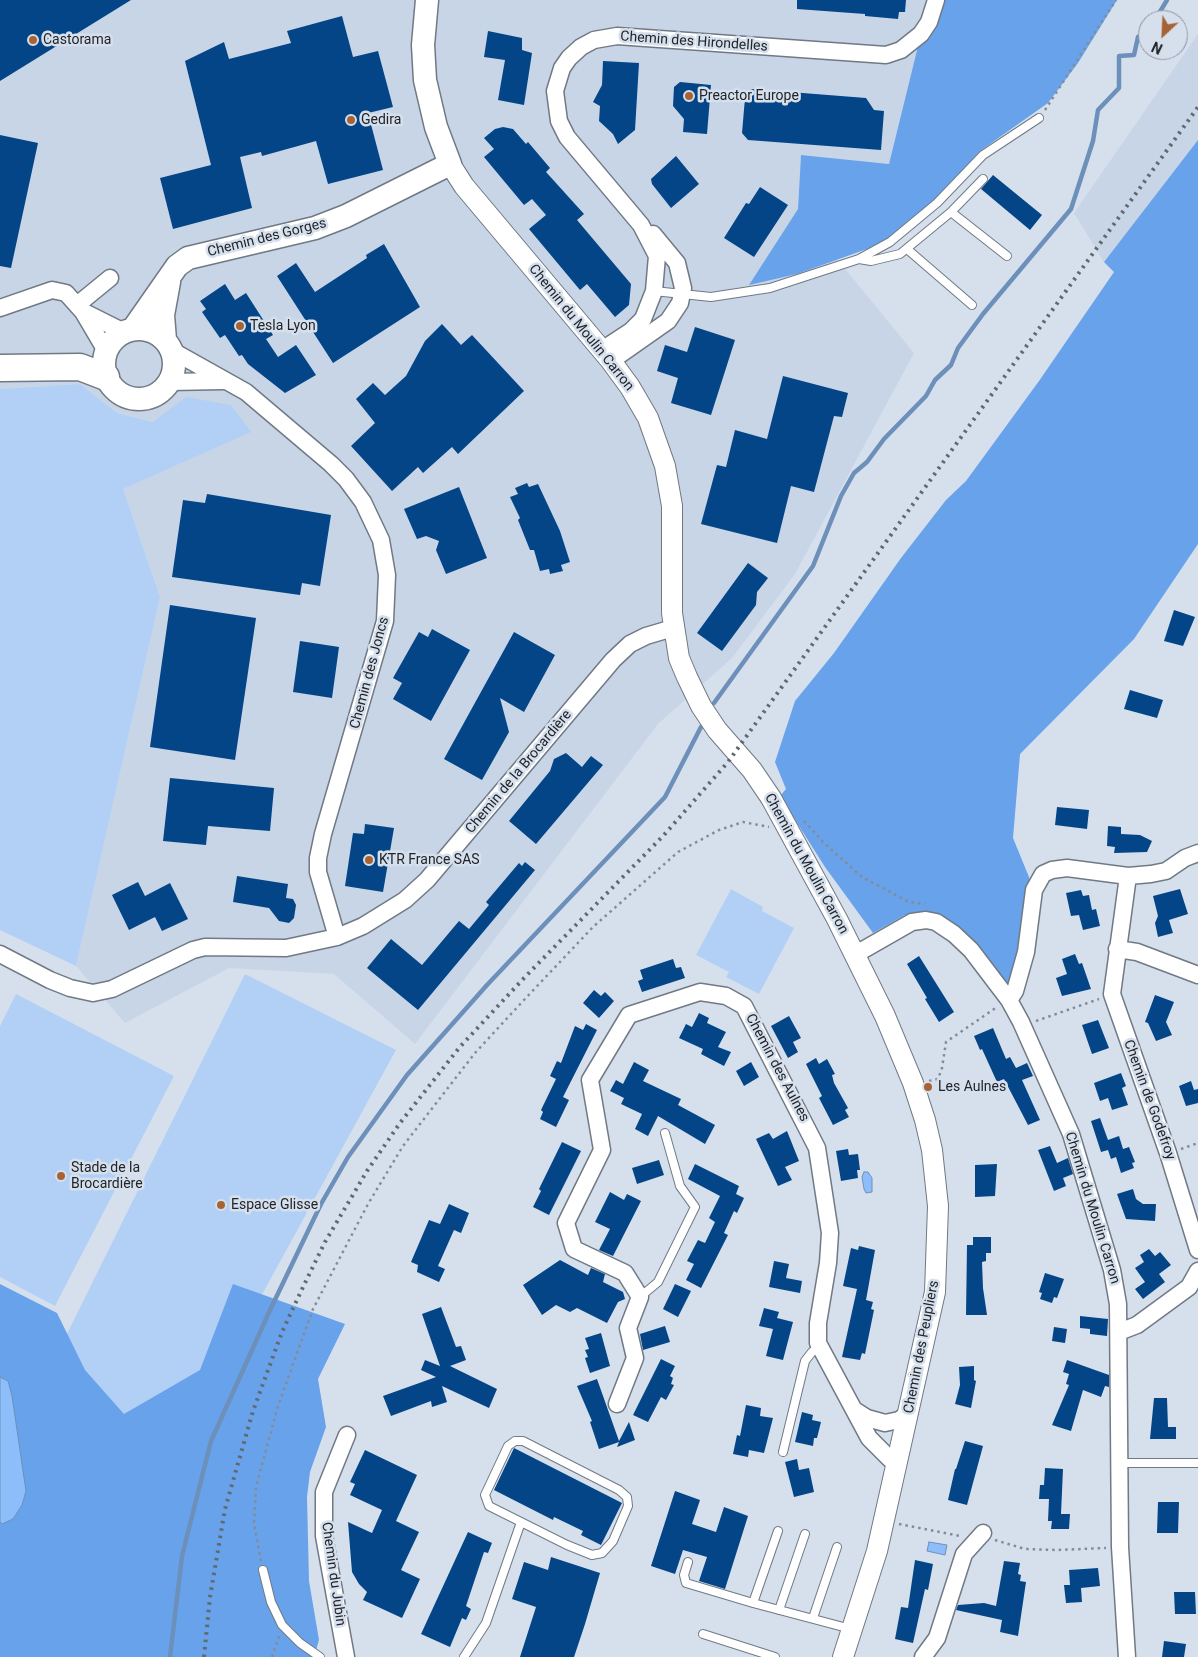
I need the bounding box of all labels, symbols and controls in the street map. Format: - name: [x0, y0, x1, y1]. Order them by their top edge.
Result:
- north arrow: [1138, 10, 1188, 60]
- street label: Chemin des Hirondelles: [620, 28, 768, 56]
- place label: Castorama: [43, 32, 111, 48]
- marker: Castorama: [27, 34, 39, 46]
- text: N: [1149, 38, 1165, 57]
- place label: Preactor Europe: [699, 88, 799, 104]
- marker: Preactor Europe: [683, 90, 695, 102]
- place label: Gedira: [361, 112, 401, 128]
- marker: Gedira: [345, 114, 357, 126]
- street label: Chemin des Gorges: [206, 215, 328, 261]
- street label: Chemin du Moulin Carron: [525, 261, 637, 395]
- place label: Tesla Lyon: [250, 318, 316, 334]
- marker: Tesla Lyon: [234, 320, 246, 332]
- street label: Chemin des Joncs: [347, 615, 393, 731]
- street label: Chemin de la Brocardière: [462, 707, 576, 837]
- street label: Chemin du Moulin Carron: [760, 791, 852, 937]
- place label: KTR France SAS: [379, 852, 480, 868]
- marker: KTR France SAS: [363, 854, 375, 866]
- street label: Chemin des Aulnes: [741, 1011, 813, 1125]
- street label: Chemin de Godefroy: [1119, 1038, 1179, 1162]
- place label: Les Aulnes: [938, 1079, 1006, 1095]
- marker: Les Aulnes: [922, 1081, 934, 1093]
- street label: Chemin du Moulin Carron: [1061, 1130, 1123, 1286]
- place label: Stade de la Brocardière: [71, 1160, 143, 1192]
- marker: Stade de la Brocardière: [55, 1170, 67, 1182]
- place label: Espace Glisse: [231, 1197, 318, 1213]
- marker: Espace Glisse: [215, 1199, 227, 1211]
- street label: Chemin des Peupliers: [901, 1279, 943, 1415]
- street label: Chemin du Jubin: [317, 1521, 349, 1627]

